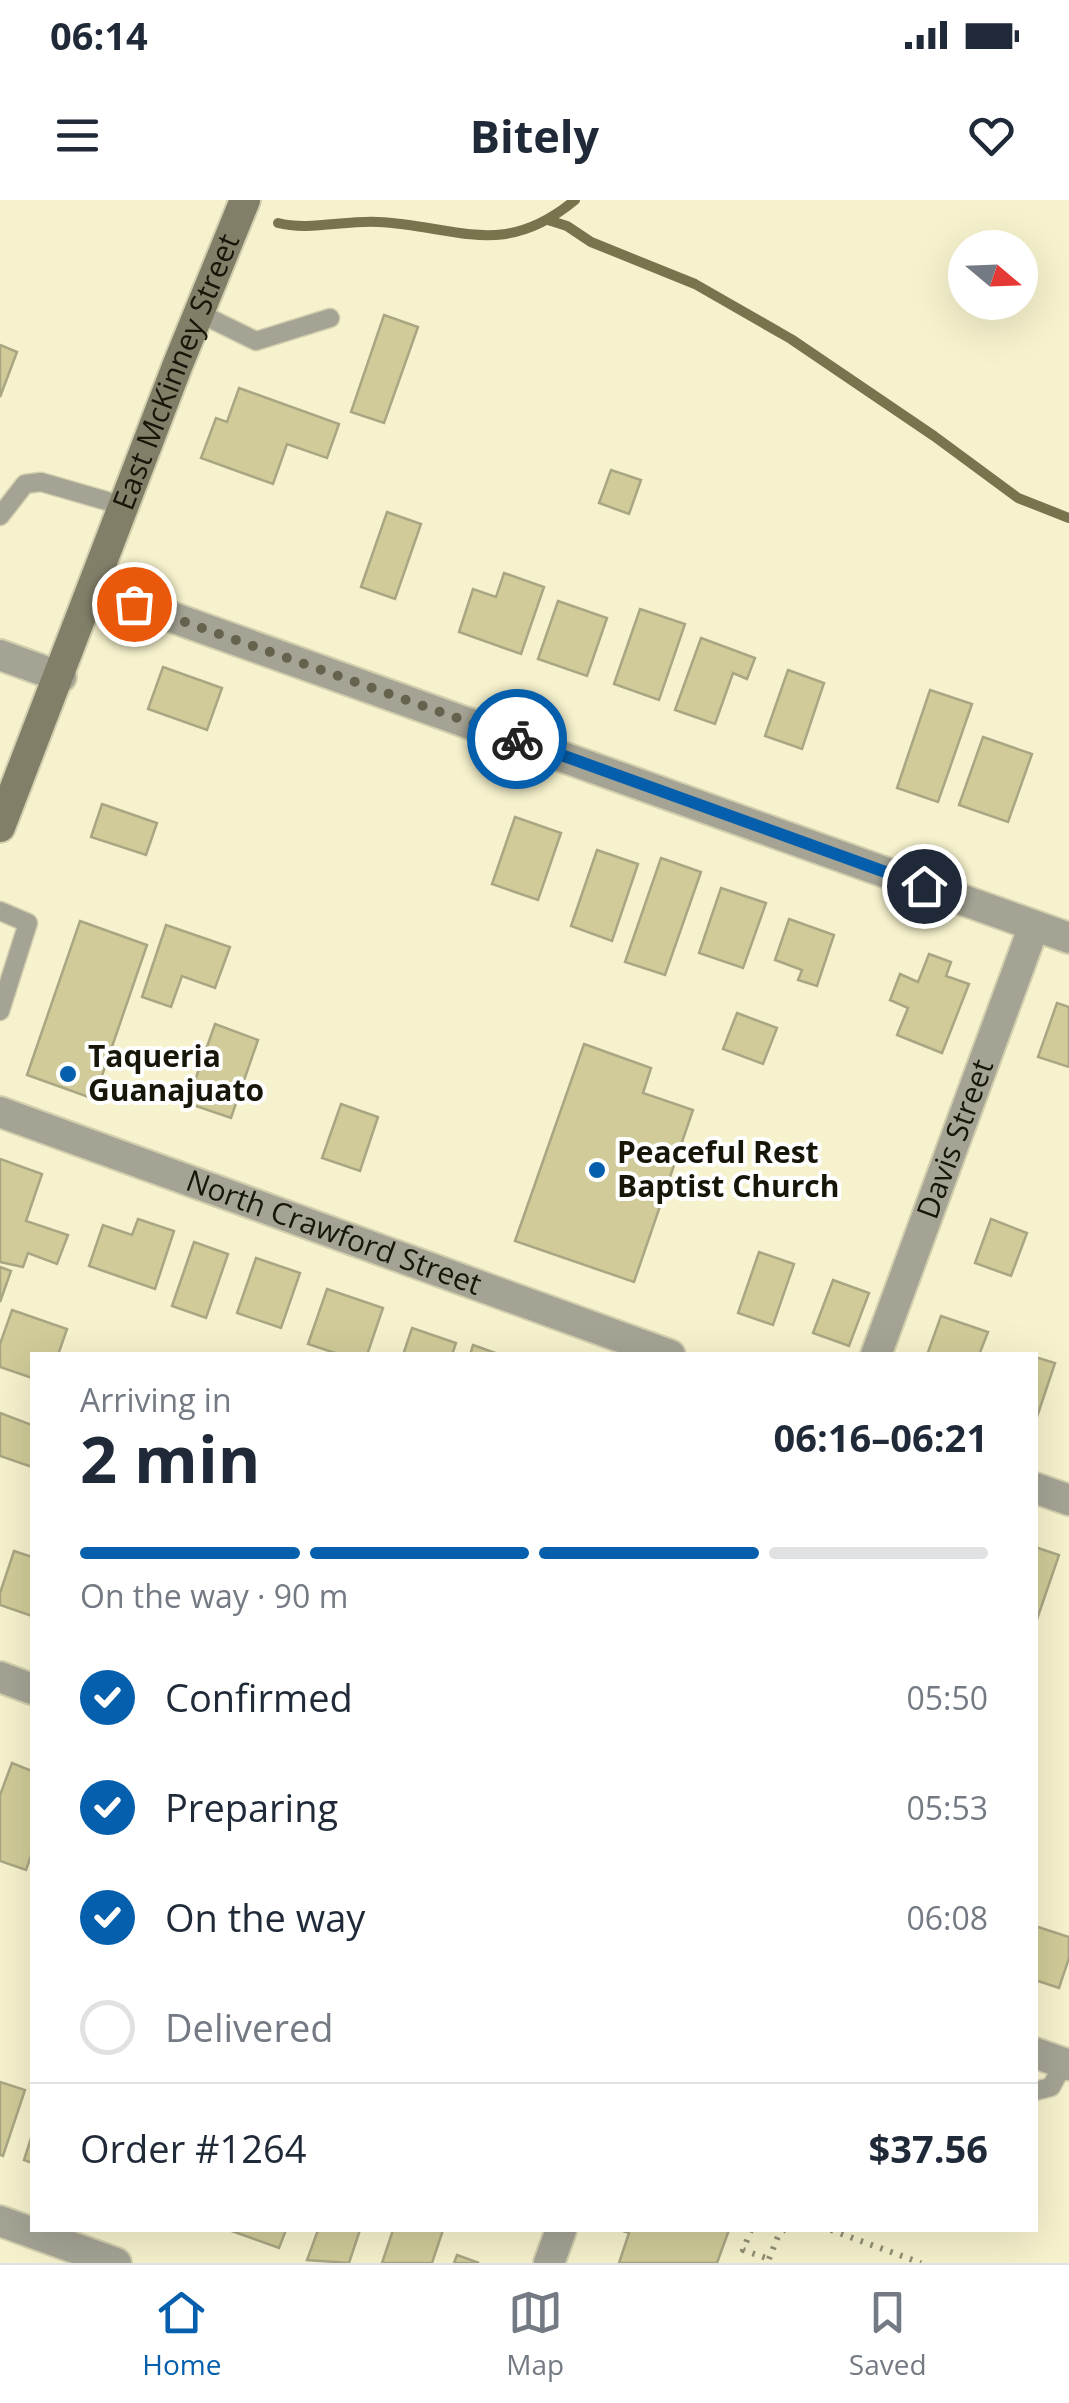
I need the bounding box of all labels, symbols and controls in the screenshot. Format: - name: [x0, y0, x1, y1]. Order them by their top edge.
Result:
- text: 06:14: [50, 9, 148, 61]
- text: Bitely: [470, 105, 599, 166]
- icon: menu: [50, 108, 105, 163]
- icon: heart: [964, 108, 1019, 163]
- street label: East McKinney Street: [102, 227, 248, 515]
- north arrow: [948, 230, 1038, 320]
- map controls: [948, 230, 1038, 320]
- pin: [92, 562, 177, 647]
- icon: bag: [107, 577, 162, 632]
- courier: [467, 689, 567, 789]
- icon: bike: [490, 712, 545, 767]
- pin: [882, 844, 967, 929]
- icon: home: [897, 859, 952, 914]
- place label: Taqueria Guanajuato: [88, 1035, 264, 1110]
- street label: Davis Street: [906, 1053, 1002, 1224]
- marker: Taqueria Guanajuato: [57, 1063, 79, 1085]
- place label: Peaceful Rest Baptist Church: [617, 1131, 839, 1206]
- street label: North Crawford Street: [181, 1159, 488, 1304]
- marker: Peaceful Rest Baptist Church: [586, 1159, 608, 1181]
- text: Arriving in: [80, 1378, 232, 1421]
- text: 06:16–06:21: [774, 1411, 988, 1463]
- text: 2 min: [80, 1414, 260, 1502]
- text: On the way · 90 m: [80, 1574, 348, 1617]
- icon: check: [80, 1670, 135, 1725]
- text: Confirmed: [165, 1671, 353, 1723]
- text: 05:50: [906, 1676, 988, 1719]
- icon: check: [80, 1780, 135, 1835]
- text: Preparing: [165, 1781, 338, 1833]
- text: 05:53: [906, 1786, 988, 1829]
- icon: check: [80, 1890, 135, 1945]
- text: On the way: [165, 1891, 365, 1943]
- text: 06:08: [906, 1896, 988, 1939]
- text: Delivered: [165, 2001, 334, 2053]
- text: Order #1264: [80, 2122, 307, 2174]
- text: $37.56: [869, 2122, 988, 2174]
- tab: Home: [142, 2285, 222, 2383]
- tab: Map: [506, 2285, 564, 2383]
- tab: Saved: [849, 2285, 927, 2383]

